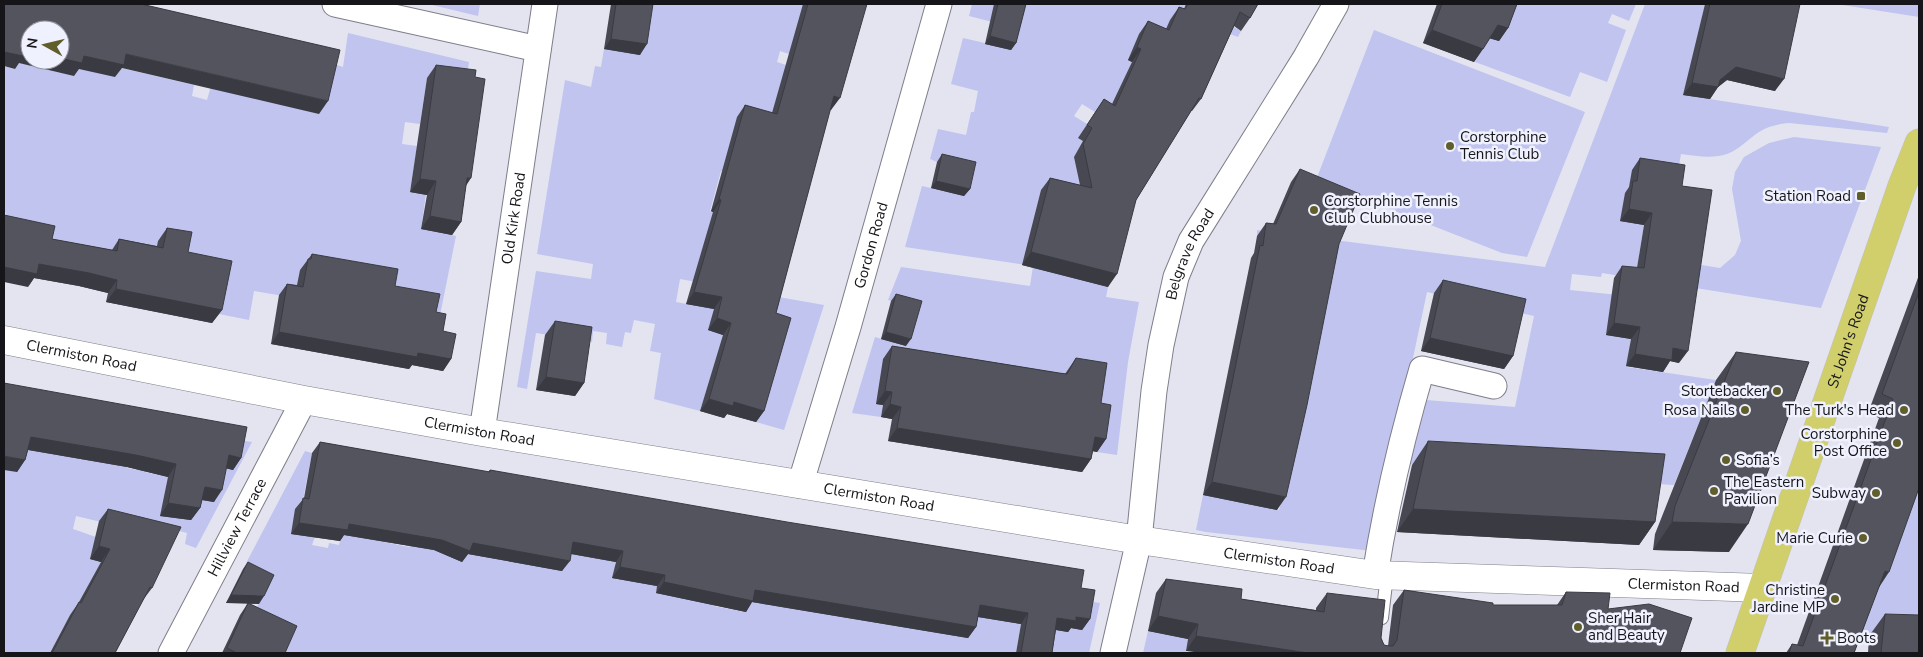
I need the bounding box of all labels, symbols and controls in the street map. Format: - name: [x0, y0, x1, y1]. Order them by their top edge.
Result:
- north arrow: [20, 20, 70, 70]
- text: N: [22, 37, 43, 50]
- place label: Corstorphine Tennis Club: [1460, 127, 1546, 164]
- marker: Corstorphine Tennis Club: [1444, 140, 1456, 152]
- street label: Old Kirk Road: [497, 171, 530, 266]
- place label: Station Road: [1764, 186, 1851, 206]
- marker: Station Road: [1855, 190, 1867, 202]
- place label: Corstorphine Tennis Club Clubhouse: [1324, 191, 1458, 228]
- street label: Gordon Road: [849, 200, 893, 291]
- marker: Corstorphine Tennis Club Clubhouse: [1308, 204, 1320, 216]
- street label: Belgrave Road: [1161, 205, 1219, 302]
- street label: St John's Road: [1823, 292, 1874, 391]
- street label: Clermiston Road: [25, 335, 138, 376]
- place label: Stortebacker: [1681, 381, 1768, 401]
- marker: Stortebacker: [1771, 385, 1783, 397]
- place label: Rosa Nails: [1664, 400, 1735, 420]
- place label: The Turk's Head: [1785, 400, 1894, 420]
- marker: Rosa Nails: [1739, 404, 1751, 416]
- marker: The Turk's Head: [1898, 404, 1910, 416]
- street label: Clermiston Road: [422, 412, 536, 451]
- place label: Corstorphine Post Office: [1801, 424, 1887, 461]
- marker: Corstorphine Post Office: [1891, 437, 1903, 449]
- place label: Sofia’s: [1736, 450, 1780, 470]
- marker: Sofia’s: [1720, 454, 1732, 466]
- place label: The Eastern Pavilion: [1724, 472, 1804, 509]
- street label: Hillview Terrace: [203, 475, 271, 580]
- street label: Clermiston Road: [822, 478, 936, 516]
- place label: Subway: [1812, 483, 1866, 503]
- marker: The Eastern Pavilion: [1708, 485, 1720, 497]
- marker: Subway: [1870, 487, 1882, 499]
- place label: Marie Curie: [1776, 528, 1853, 548]
- marker: Marie Curie: [1857, 532, 1869, 544]
- street label: Clermiston Road: [1222, 543, 1336, 579]
- street label: Clermiston Road: [1627, 573, 1740, 597]
- place label: Christine Jardine MP: [1751, 580, 1826, 617]
- marker: Christine Jardine MP: [1829, 593, 1841, 605]
- place label: Sher Hair and Beauty: [1588, 608, 1665, 645]
- marker: Sher Hair and Beauty: [1572, 621, 1584, 633]
- place label: Boots: [1837, 628, 1876, 648]
- marker: Boots: [1821, 632, 1833, 644]

